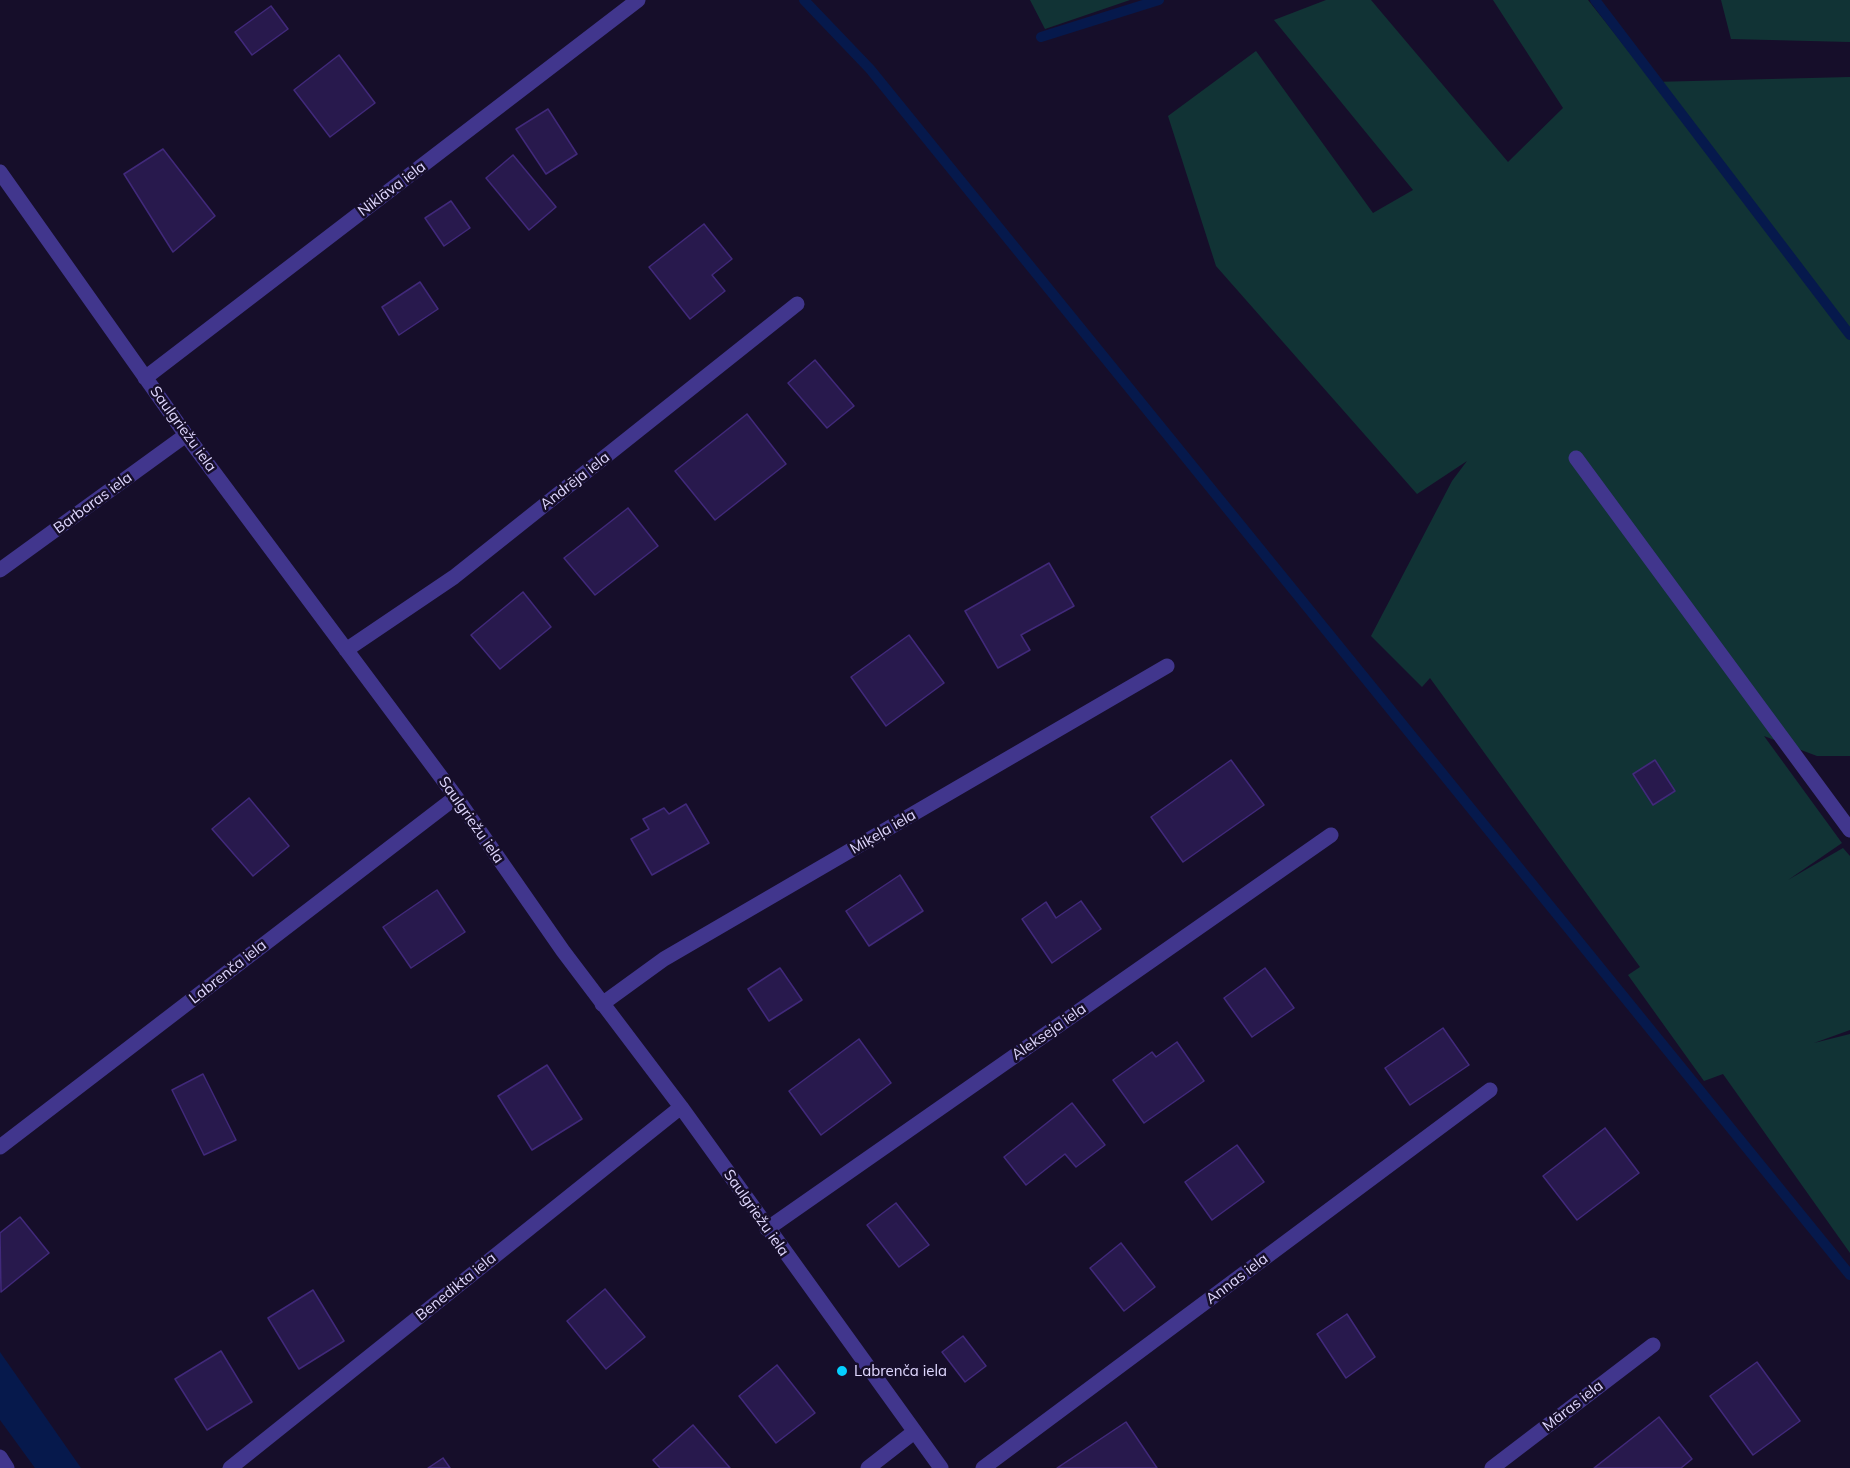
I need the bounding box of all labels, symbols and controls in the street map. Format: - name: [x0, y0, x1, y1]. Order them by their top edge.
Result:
- street label: Niklāva iela: [355, 158, 429, 220]
- street label: Saulgriežu iela: [146, 383, 220, 475]
- street label: Andrēja iela: [537, 448, 613, 514]
- street label: Barbaras iela: [50, 468, 136, 538]
- street label: Saulgriežu iela: [435, 773, 507, 867]
- street label: Miķeļa iela: [847, 806, 919, 858]
- street label: Labrenča iela: [186, 936, 270, 1008]
- street label: Alekseja iela: [1008, 1000, 1090, 1064]
- street label: Saulgriežu iela: [720, 1166, 792, 1260]
- street label: Benedikta iela: [412, 1249, 500, 1325]
- street label: Annas iela: [1202, 1250, 1272, 1308]
- place label: Labrenča iela: [854, 1362, 947, 1380]
- marker: Labrenča iela: [835, 1364, 849, 1378]
- street label: Māras iela: [1539, 1377, 1607, 1435]

